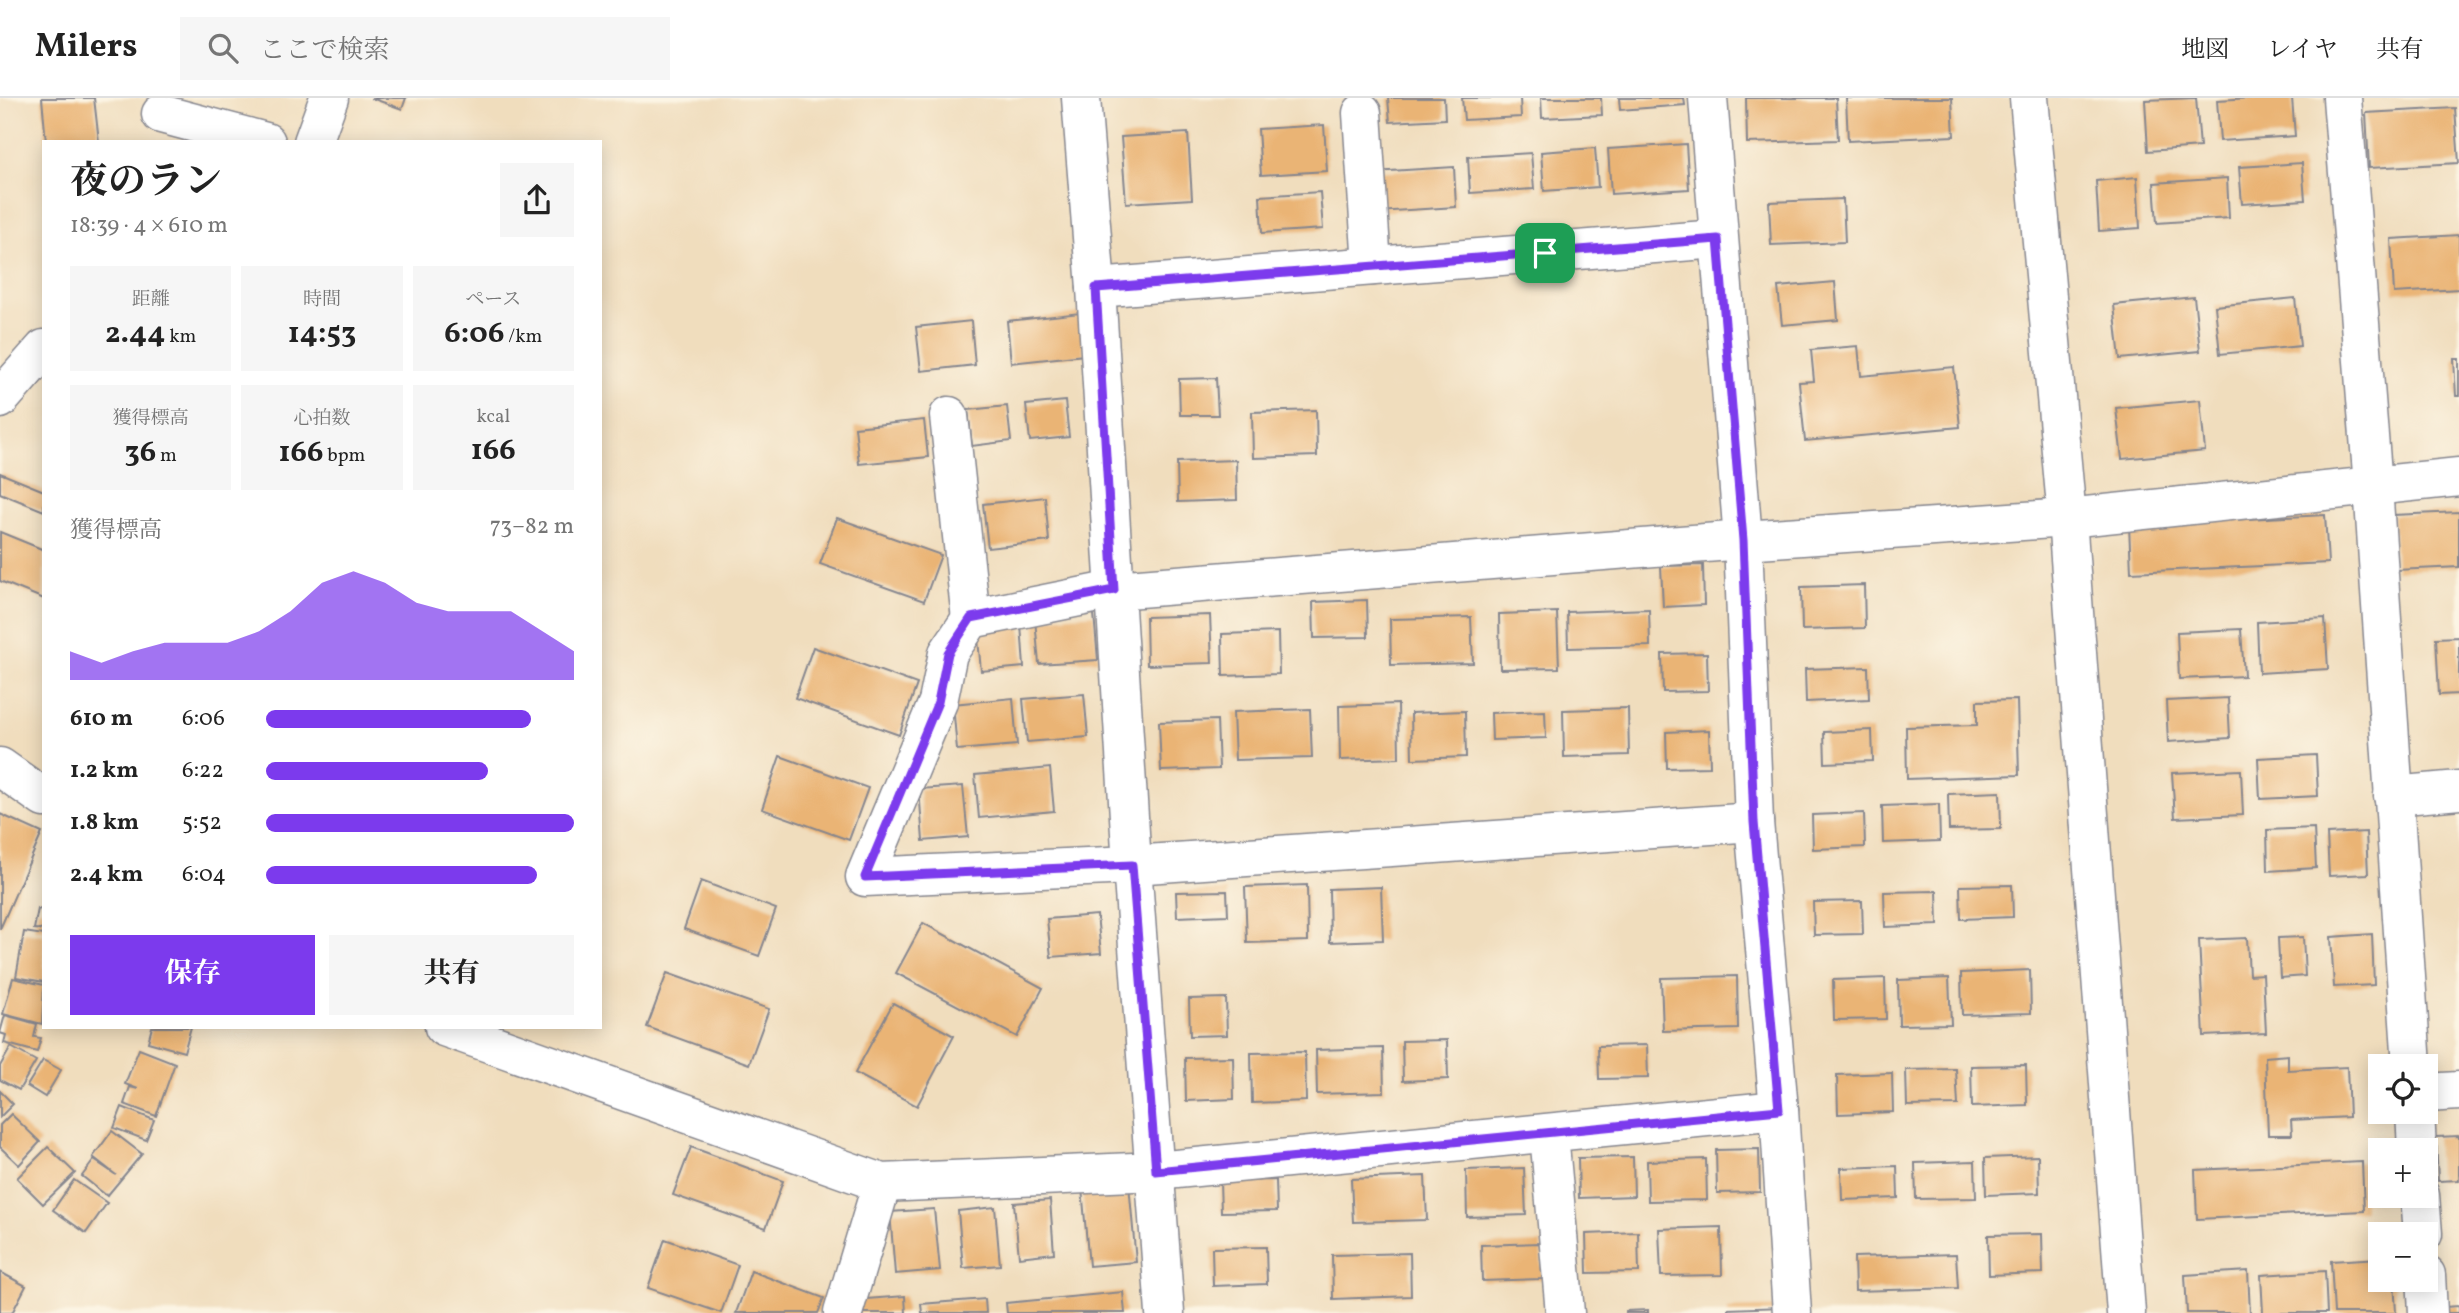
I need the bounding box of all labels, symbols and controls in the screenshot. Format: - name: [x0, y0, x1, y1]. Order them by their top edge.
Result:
- search box: [180, 17, 670, 80]
- text: Milers: [35, 25, 138, 71]
- icon: search: [204, 29, 242, 67]
- text: ここで検索: [260, 33, 390, 69]
- text: 地図: [2181, 34, 2229, 68]
- text: レイヤ: [2267, 34, 2338, 68]
- text: 共有: [2376, 34, 2424, 68]
- text: 夜のラン: [70, 157, 222, 210]
- button: share: [500, 163, 574, 237]
- text: 18:39 · 4 × 610 m: [70, 210, 228, 242]
- pin: [1515, 223, 1575, 283]
- icon: arrive: [1526, 234, 1564, 272]
- text: 距離: [132, 287, 170, 313]
- text: 時間: [303, 287, 341, 313]
- text: ペース: [465, 287, 521, 313]
- text: 2.44: [105, 313, 165, 355]
- text: 14:53: [288, 313, 356, 355]
- text: 6:06: [444, 313, 504, 355]
- text: km: [165, 324, 196, 350]
- text: /km: [504, 324, 542, 350]
- text: kcal: [476, 404, 510, 430]
- text: 獲得標高: [113, 406, 189, 432]
- text: 心拍数: [293, 406, 351, 432]
- text: 166: [471, 430, 516, 472]
- text: 36: [124, 432, 156, 474]
- text: 166: [279, 432, 324, 474]
- text: m: [156, 443, 177, 469]
- text: bpm: [324, 443, 365, 469]
- text: 73–82 m: [490, 511, 574, 543]
- text: 獲得標高: [70, 515, 162, 547]
- text: 610 m: [70, 703, 133, 735]
- text: 6:06: [182, 703, 225, 735]
- text: 1.2 km: [70, 755, 139, 787]
- text: 6:22: [182, 755, 224, 787]
- text: 1.8 km: [70, 807, 139, 839]
- text: 5:52: [182, 807, 222, 839]
- text: 2.4 km: [70, 859, 143, 891]
- text: 6:04: [182, 859, 226, 891]
- button: 保存: [70, 935, 315, 1015]
- button: 共有: [329, 935, 574, 1015]
- map controls: [2368, 1054, 2438, 1292]
- button: locate: [2368, 1054, 2438, 1124]
- button: +: [2368, 1138, 2438, 1208]
- button: −: [2368, 1222, 2438, 1292]

